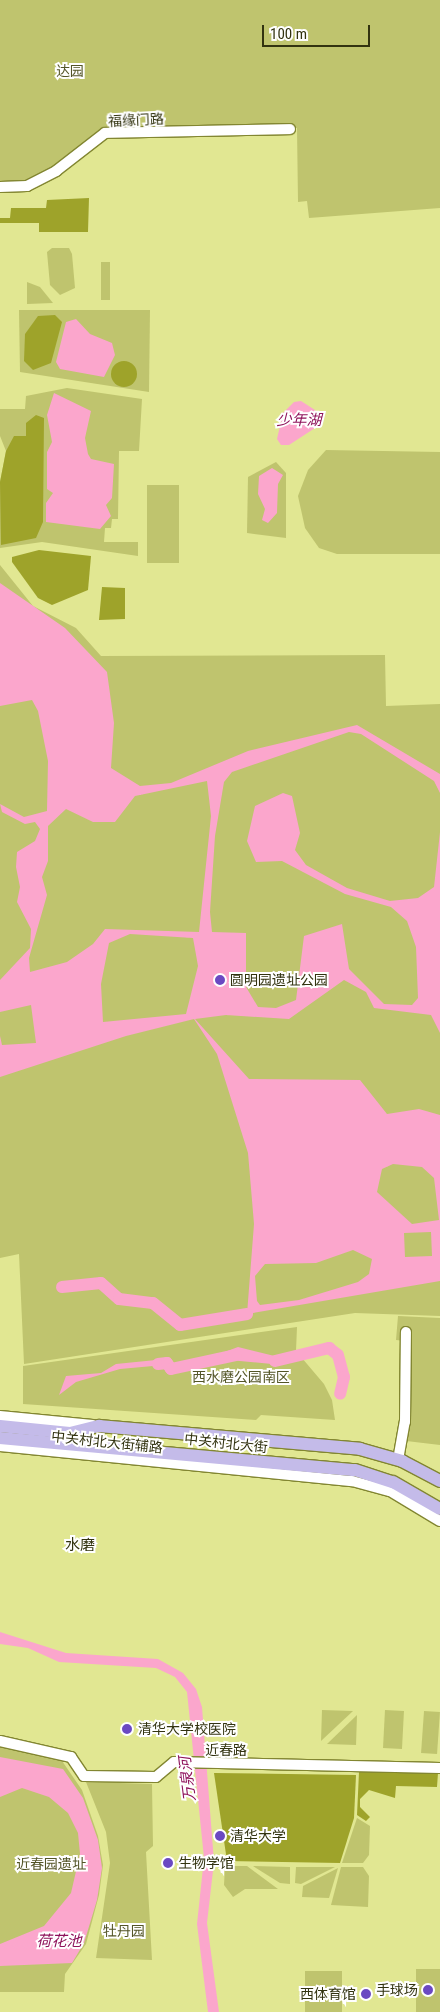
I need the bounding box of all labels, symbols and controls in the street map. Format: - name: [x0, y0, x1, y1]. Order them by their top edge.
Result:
- scale bar: [265, 15, 372, 47]
- text: 100 m: [270, 25, 307, 43]
- park label: 达园: [56, 63, 84, 79]
- street label: 福缘门路: [108, 110, 164, 130]
- water label: 少年湖: [277, 412, 321, 430]
- place label: 圆明园遗址公园: [230, 972, 328, 988]
- marker: 圆明园遗址公园: [214, 974, 226, 986]
- park label: 西水磨公园南区: [192, 1369, 290, 1385]
- street label: 中关村北大街辅路: [50, 1428, 164, 1456]
- street label: 中关村北大街: [183, 1430, 269, 1456]
- district label: 水磨: [65, 1537, 95, 1555]
- place label: 清华大学校医院: [138, 1721, 236, 1737]
- marker: 清华大学校医院: [120, 1722, 134, 1736]
- street label: 近春路: [205, 1742, 247, 1758]
- water label: 万泉河: [176, 1756, 200, 1802]
- place label: 清华大学: [230, 1828, 286, 1844]
- marker: 清华大学: [214, 1830, 226, 1842]
- place label: 生物学馆: [178, 1855, 234, 1871]
- park label: 近春园遗址: [16, 1856, 86, 1872]
- marker: 生物学馆: [162, 1857, 174, 1869]
- park label: 牡丹园: [103, 1923, 145, 1939]
- water label: 荷花池: [37, 1933, 81, 1951]
- place label: 手球场: [376, 1982, 418, 1998]
- marker: 手球场: [422, 1984, 434, 1996]
- place label: 西体育馆: [300, 1986, 356, 2002]
- marker: 西体育馆: [360, 1988, 372, 2000]

